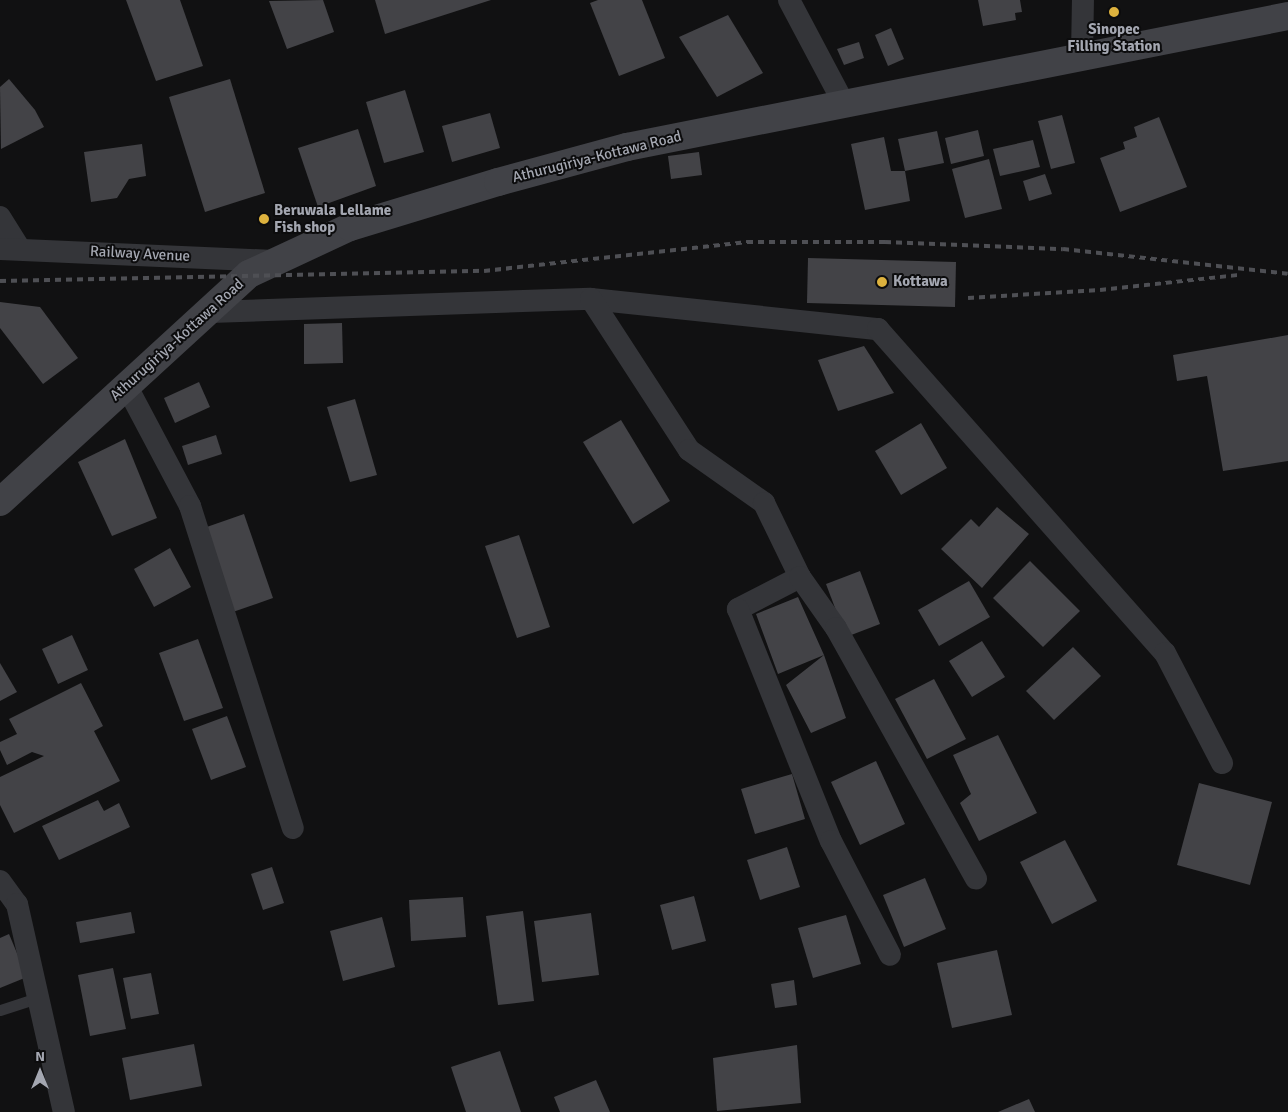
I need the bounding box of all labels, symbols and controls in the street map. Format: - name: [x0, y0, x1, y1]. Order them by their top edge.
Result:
- marker: Sinopec Filling Station: [1108, 6, 1120, 18]
- place label: Sinopec Filling Station: [1067, 20, 1161, 55]
- street label: Athurugiriya-Kottawa Road: [511, 127, 683, 187]
- place label: Beruwala Lellame Fish shop: [274, 201, 391, 236]
- marker: Beruwala Lellame Fish shop: [258, 213, 270, 225]
- street label: Railway Avenue: [89, 242, 191, 266]
- place label: Kottawa: [893, 273, 948, 291]
- street label: Athurugiriya-Kottawa Road: [106, 275, 248, 405]
- marker: Kottawa: [875, 275, 889, 289]
- north arrow: [15, 1047, 65, 1097]
- text: N: [35, 1048, 45, 1065]

